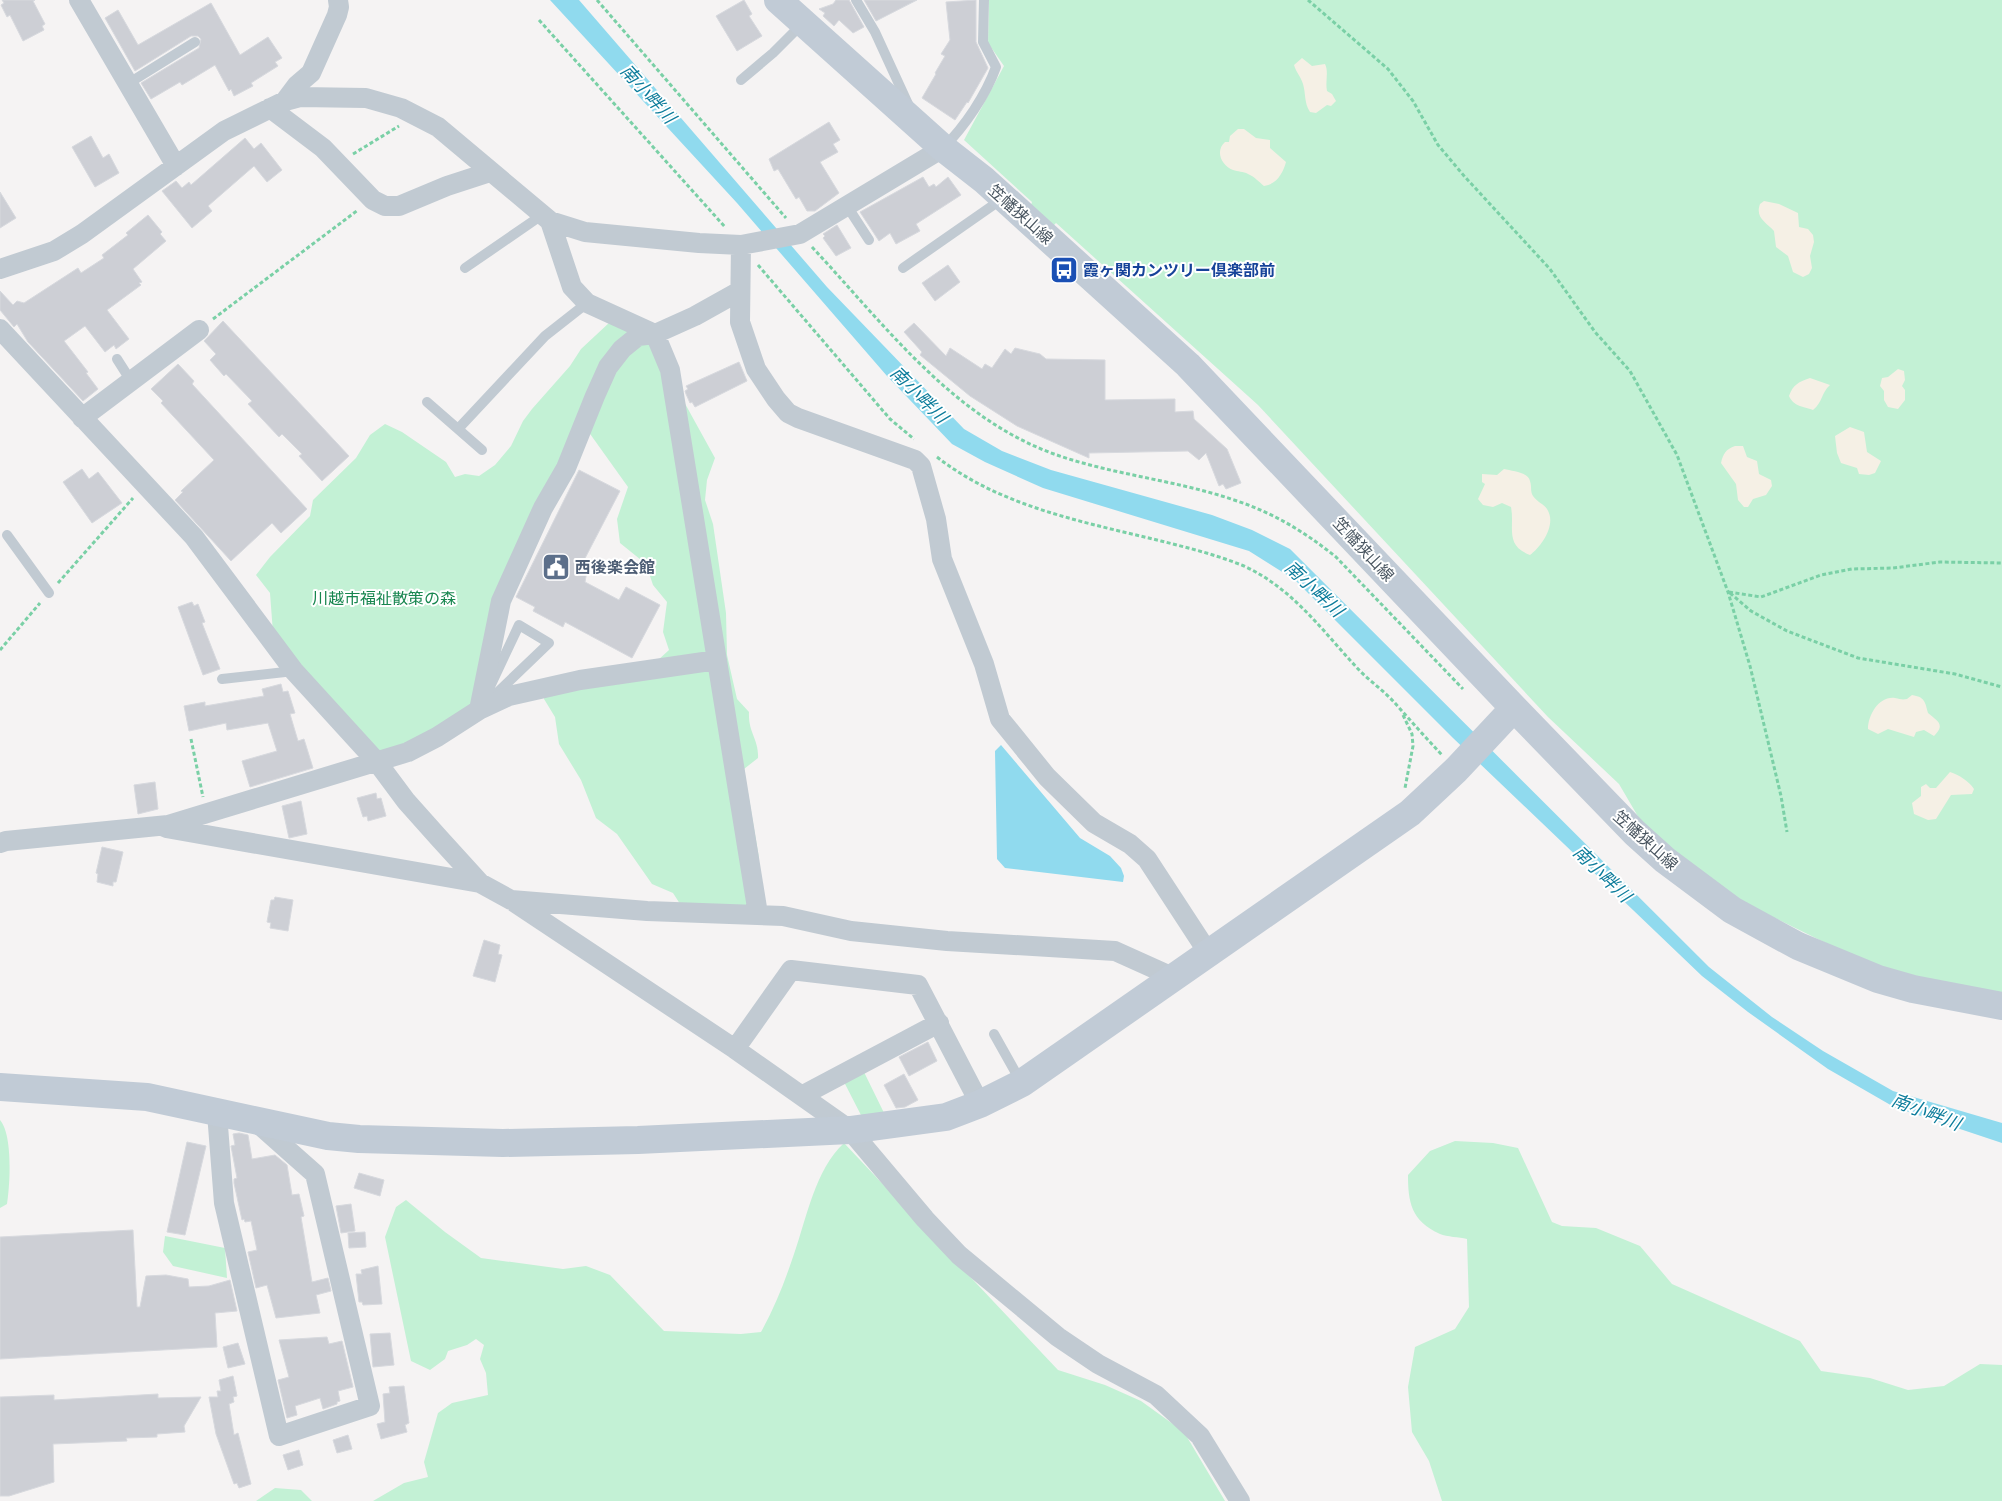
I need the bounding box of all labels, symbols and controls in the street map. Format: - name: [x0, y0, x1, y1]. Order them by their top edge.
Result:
- water label: 南小畔川: [616, 60, 682, 130]
- street label: 笠幡狭山線: [985, 181, 1057, 248]
- bus stop icon: 霞ヶ関カンツリー倶楽部前: [1049, 255, 1079, 285]
- place label: 霞ヶ関カンツリー倶楽部前: [1083, 261, 1275, 280]
- water label: 南小畔川: [886, 362, 954, 430]
- street label: 笠幡狭山線: [1329, 514, 1398, 585]
- public building icon: 西後楽会館: [541, 552, 571, 582]
- water label: 南小畔川: [1280, 556, 1349, 623]
- place label: 西後楽会館: [575, 558, 655, 577]
- park label: 川越市福祉散策の森: [312, 589, 456, 608]
- street label: 笠幡狭山線: [1610, 807, 1682, 874]
- water label: 南小畔川: [1568, 841, 1637, 908]
- water label: 南小畔川: [1888, 1089, 1965, 1136]

